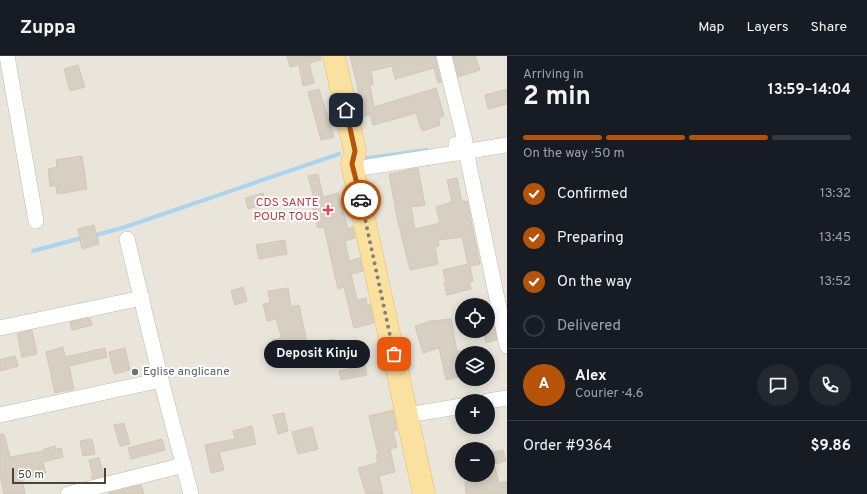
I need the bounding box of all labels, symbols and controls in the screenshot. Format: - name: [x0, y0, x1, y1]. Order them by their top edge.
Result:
- text: Zuppa: [20, 16, 76, 40]
- text: Map: [698, 19, 724, 36]
- text: Layers: [746, 19, 788, 36]
- text: Share: [810, 19, 847, 36]
- text: Arriving in: [523, 67, 584, 83]
- text: 2 min: [523, 81, 591, 114]
- text: 13:59–14:04: [768, 81, 851, 100]
- pin: [329, 93, 363, 127]
- icon: home: [335, 99, 357, 121]
- text: On the way · 50 m: [523, 146, 625, 162]
- courier: [341, 180, 381, 220]
- icon: check: [523, 183, 545, 205]
- text: Confirmed: [557, 185, 628, 204]
- text: 13:32: [820, 186, 851, 202]
- icon: car: [350, 189, 372, 211]
- place label: CDS SANTE POUR TOUS: [253, 195, 319, 225]
- marker: CDS SANTE POUR TOUS: [322, 204, 334, 216]
- icon: check: [523, 227, 545, 249]
- text: Preparing: [557, 229, 624, 248]
- text: 13:45: [819, 230, 851, 246]
- icon: check: [523, 271, 545, 293]
- text: On the way: [557, 273, 632, 292]
- text: 13:52: [819, 274, 851, 290]
- map controls: [455, 298, 495, 482]
- button: locate: [455, 298, 495, 338]
- text: Delivered: [557, 317, 621, 336]
- pin: [377, 337, 411, 371]
- callout: Deposit Kinju: [264, 340, 370, 368]
- icon: bag: [383, 343, 405, 365]
- text: Deposit Kinju: [276, 346, 358, 362]
- button: layers: [455, 346, 495, 386]
- place label: Eglise anglicane: [143, 364, 230, 380]
- button: chat: [757, 364, 799, 406]
- button: phone: [809, 364, 851, 406]
- marker: Eglise anglicane: [130, 367, 140, 377]
- text: Alex: [575, 367, 607, 386]
- text: A: [539, 375, 549, 394]
- text: Courier · 4.6: [575, 386, 643, 402]
- button: +: [455, 394, 495, 434]
- text: Order #9364: [523, 437, 612, 456]
- text: $9.86: [810, 437, 851, 456]
- button: −: [455, 442, 495, 482]
- scale bar: [12, 466, 106, 485]
- text: 50 m: [18, 468, 44, 482]

